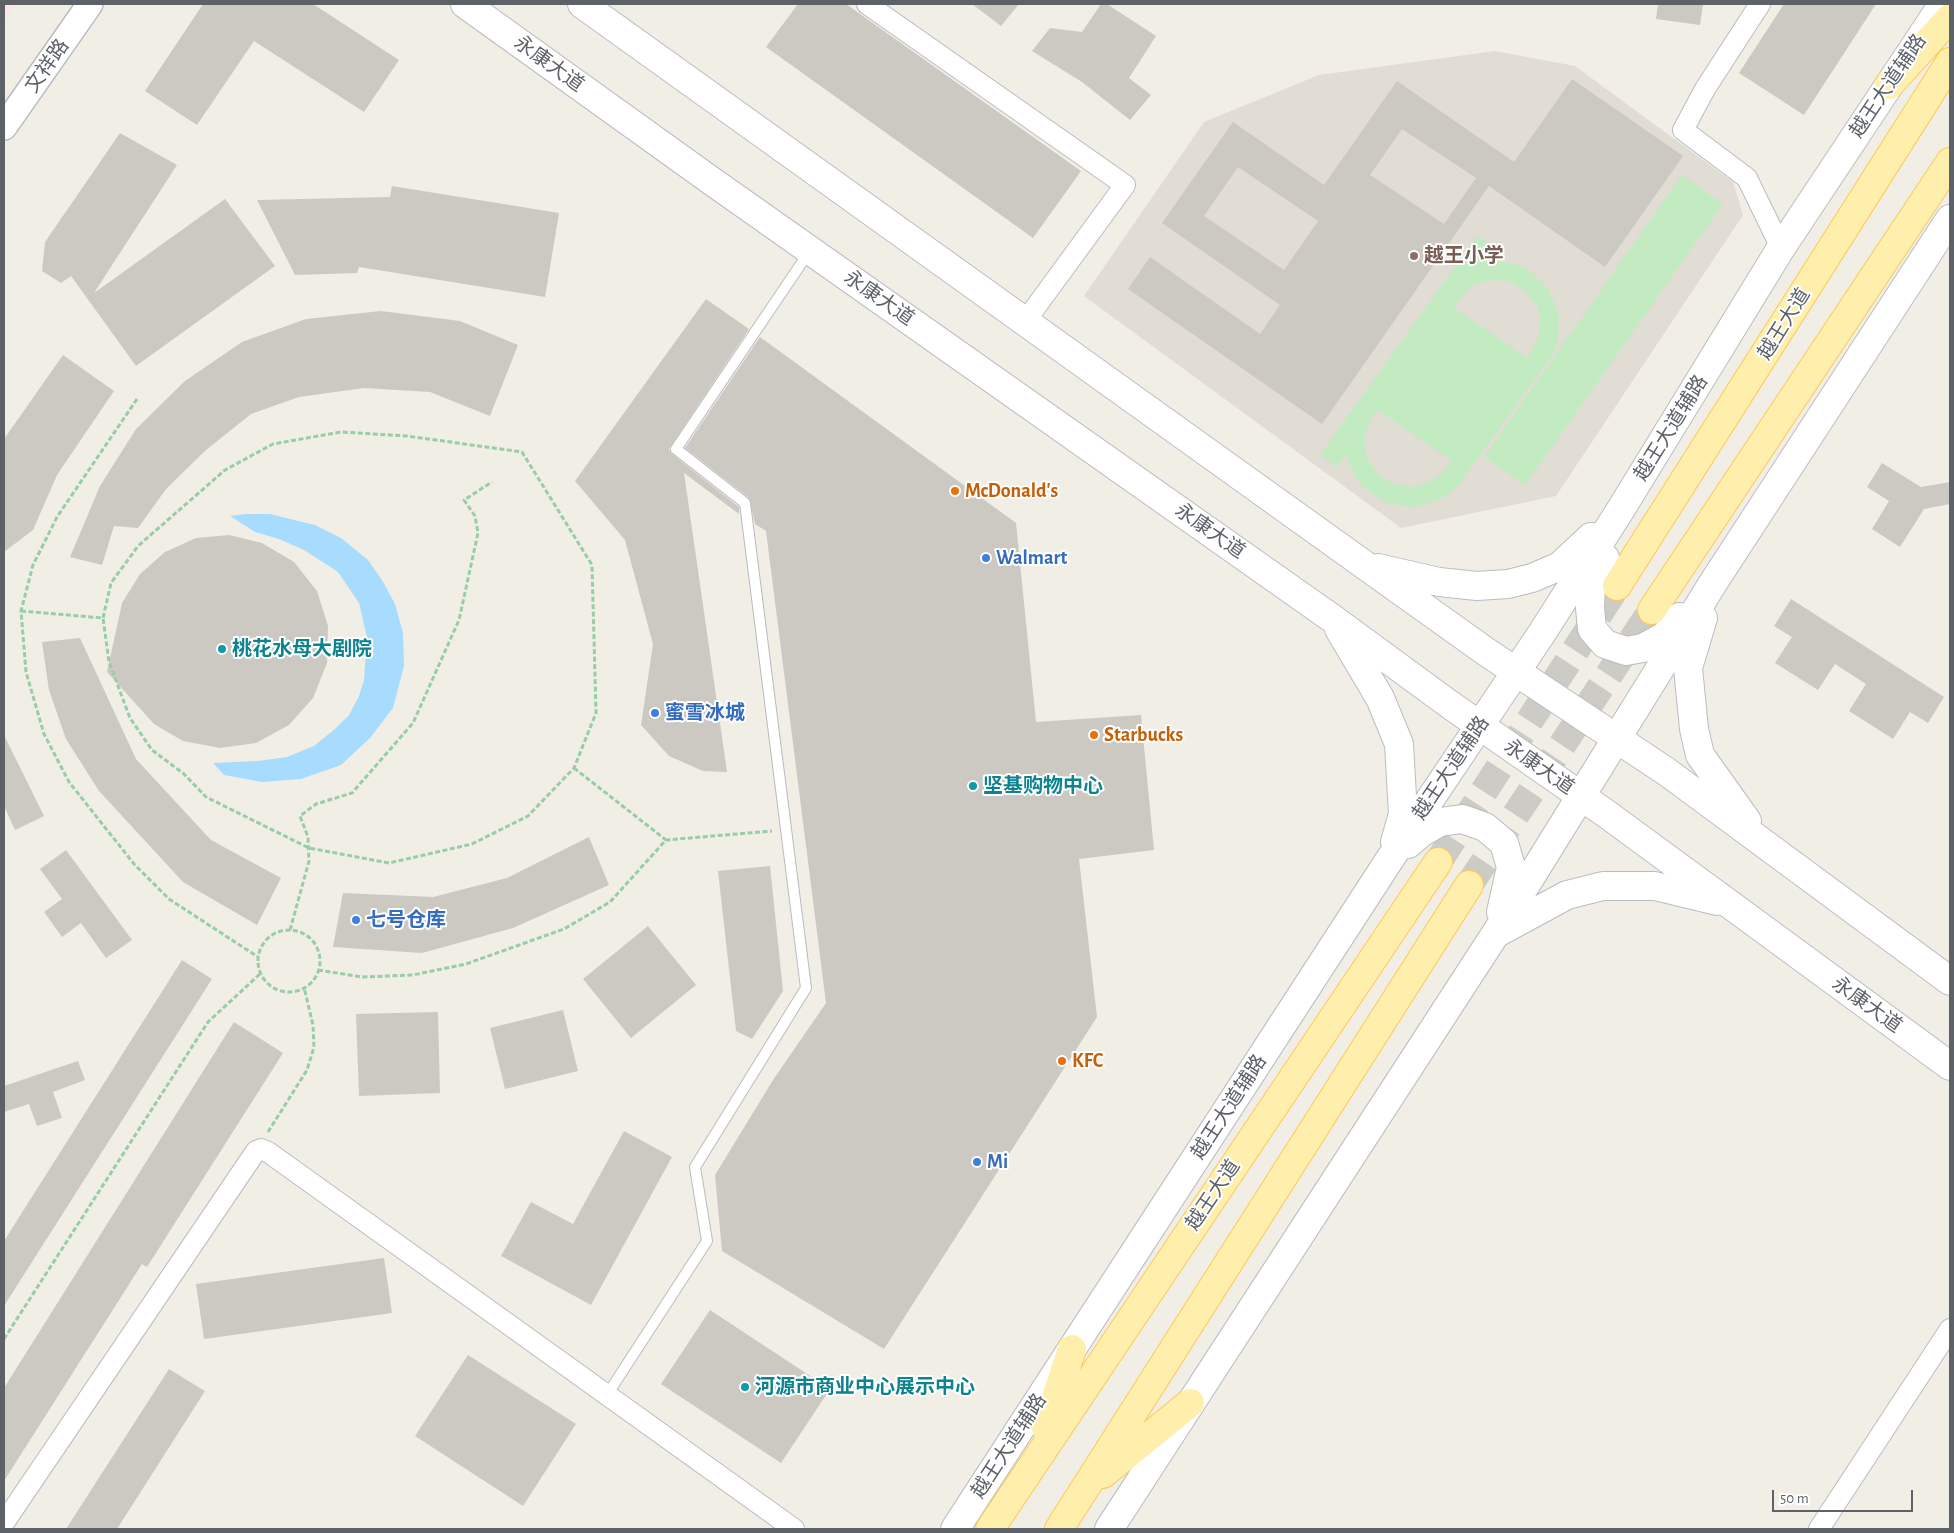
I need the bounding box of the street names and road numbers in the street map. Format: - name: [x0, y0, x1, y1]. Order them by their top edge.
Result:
- street label: 越王大道辅路: [1845, 30, 1931, 142]
- street label: 永康大道: [510, 31, 588, 97]
- street label: 文祥路: [20, 35, 74, 97]
- street label: 永康大道: [839, 265, 919, 331]
- street label: 越王大道: [1753, 284, 1815, 364]
- street label: 越王大道辅路: [1629, 371, 1713, 485]
- street label: 永康大道: [1170, 498, 1250, 564]
- street label: 越王大道辅路: [1408, 712, 1494, 824]
- street label: 永康大道: [1499, 734, 1579, 800]
- street label: 永康大道: [1828, 972, 1906, 1038]
- street label: 越王大道辅路: [1186, 1050, 1272, 1164]
- street label: 越王大道: [1181, 1155, 1245, 1235]
- street label: 越王大道辅路: [966, 1389, 1052, 1503]

